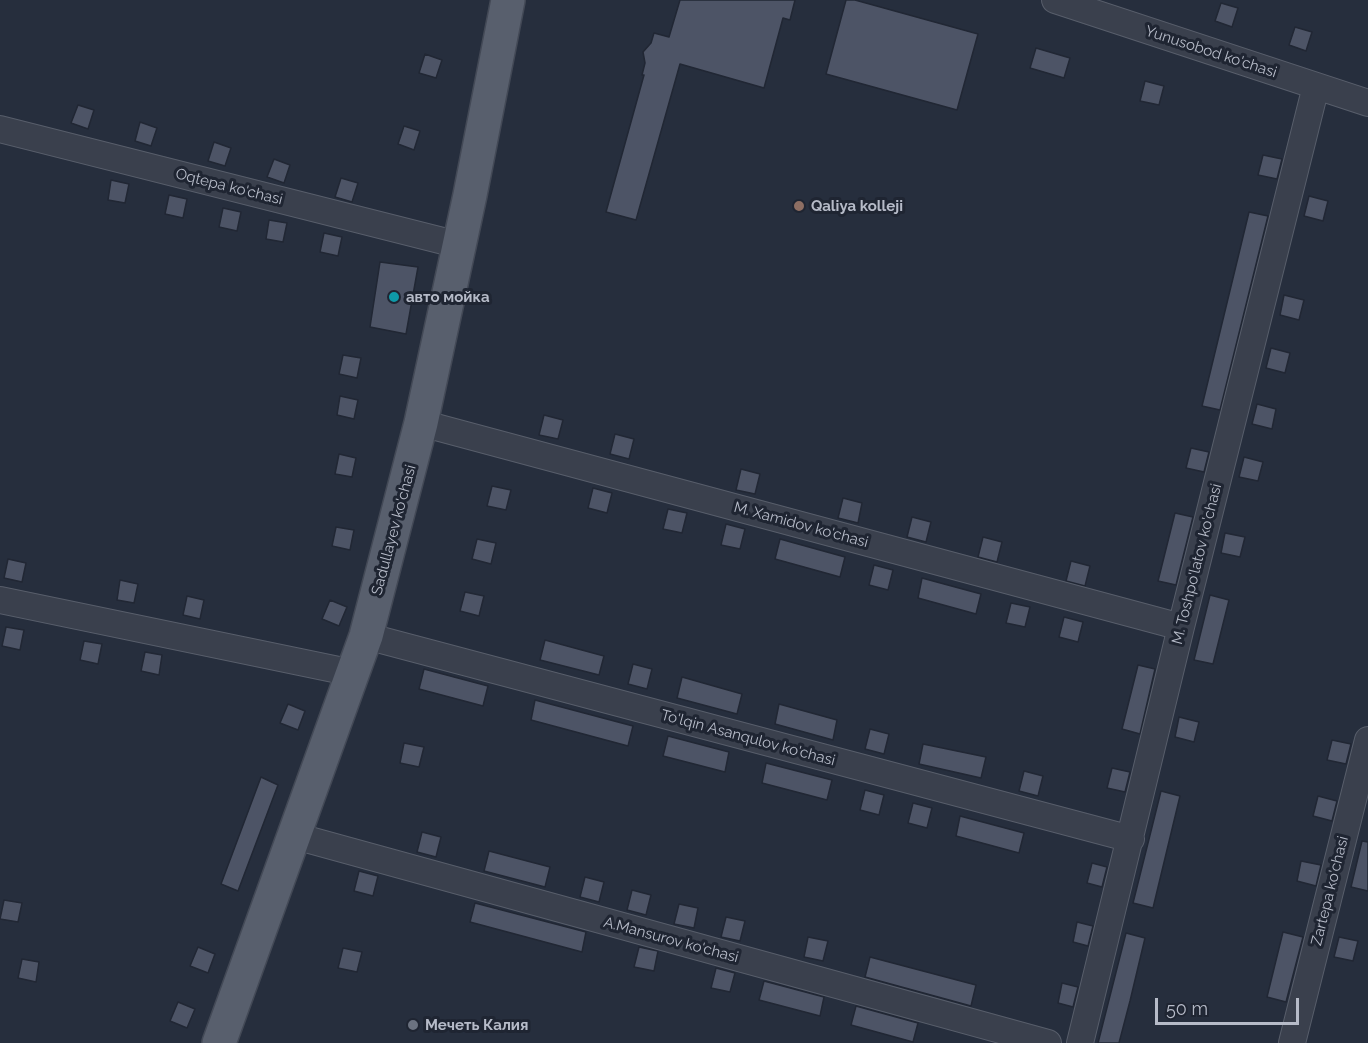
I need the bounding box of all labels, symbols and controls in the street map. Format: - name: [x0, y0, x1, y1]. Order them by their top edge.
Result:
- street label: Yunusobod ko'chasi: [1143, 22, 1279, 82]
- street label: Oqtepa ko'chasi: [174, 165, 284, 209]
- place label: Qaliya kolleji: [811, 197, 903, 215]
- marker: Qaliya kolleji: [792, 199, 806, 213]
- place label: авто мойка: [406, 288, 490, 306]
- marker: авто мойка: [387, 290, 401, 304]
- street label: Sadullayev ko'chasi: [368, 463, 420, 597]
- street label: M. Toshpo'latov ko'chasi: [1168, 482, 1226, 646]
- street label: M. Xamidov ko'chasi: [732, 498, 870, 552]
- street label: To'lqin Asanqulov ko'chasi: [659, 706, 837, 770]
- street label: Zartepa ko'chasi: [1308, 834, 1352, 948]
- street label: A.Mansurov ko'chasi: [602, 913, 740, 967]
- scale bar: [1158, 986, 1302, 1024]
- text: 50 m: [1166, 998, 1208, 1019]
- place label: Мечеть Калия: [425, 1016, 528, 1034]
- marker: Мечеть Калия: [406, 1018, 420, 1032]

